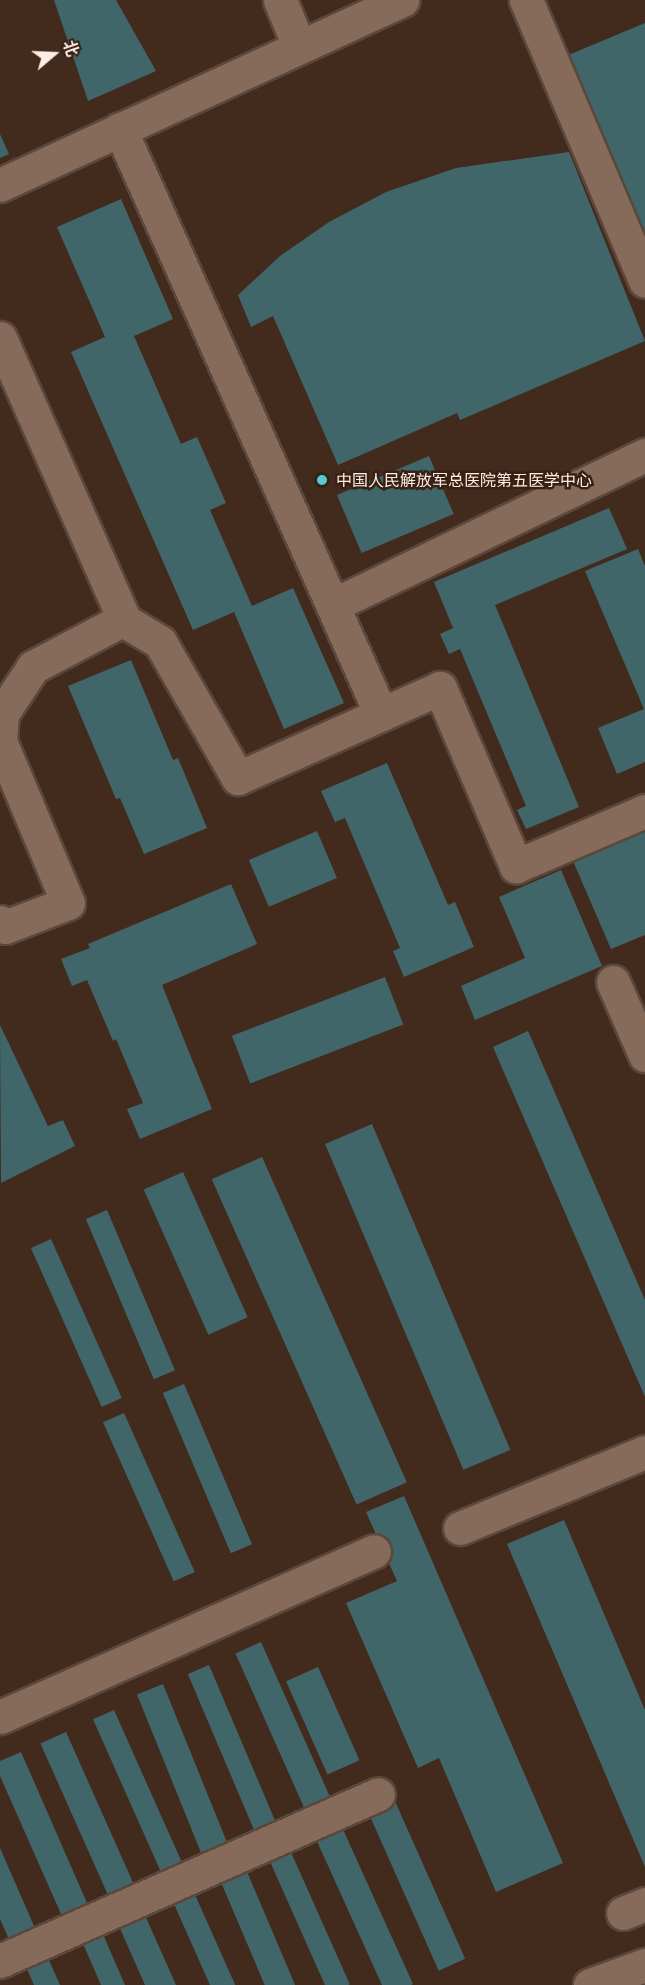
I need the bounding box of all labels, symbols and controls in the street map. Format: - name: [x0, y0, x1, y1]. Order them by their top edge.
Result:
- north arrow: [24, 24, 84, 84]
- text: 北: [60, 38, 82, 59]
- place label: 中国人民解放军总医院第五医学中心: [336, 470, 592, 490]
- marker: 中国人民解放军总医院第五医学中心: [313, 471, 331, 489]

